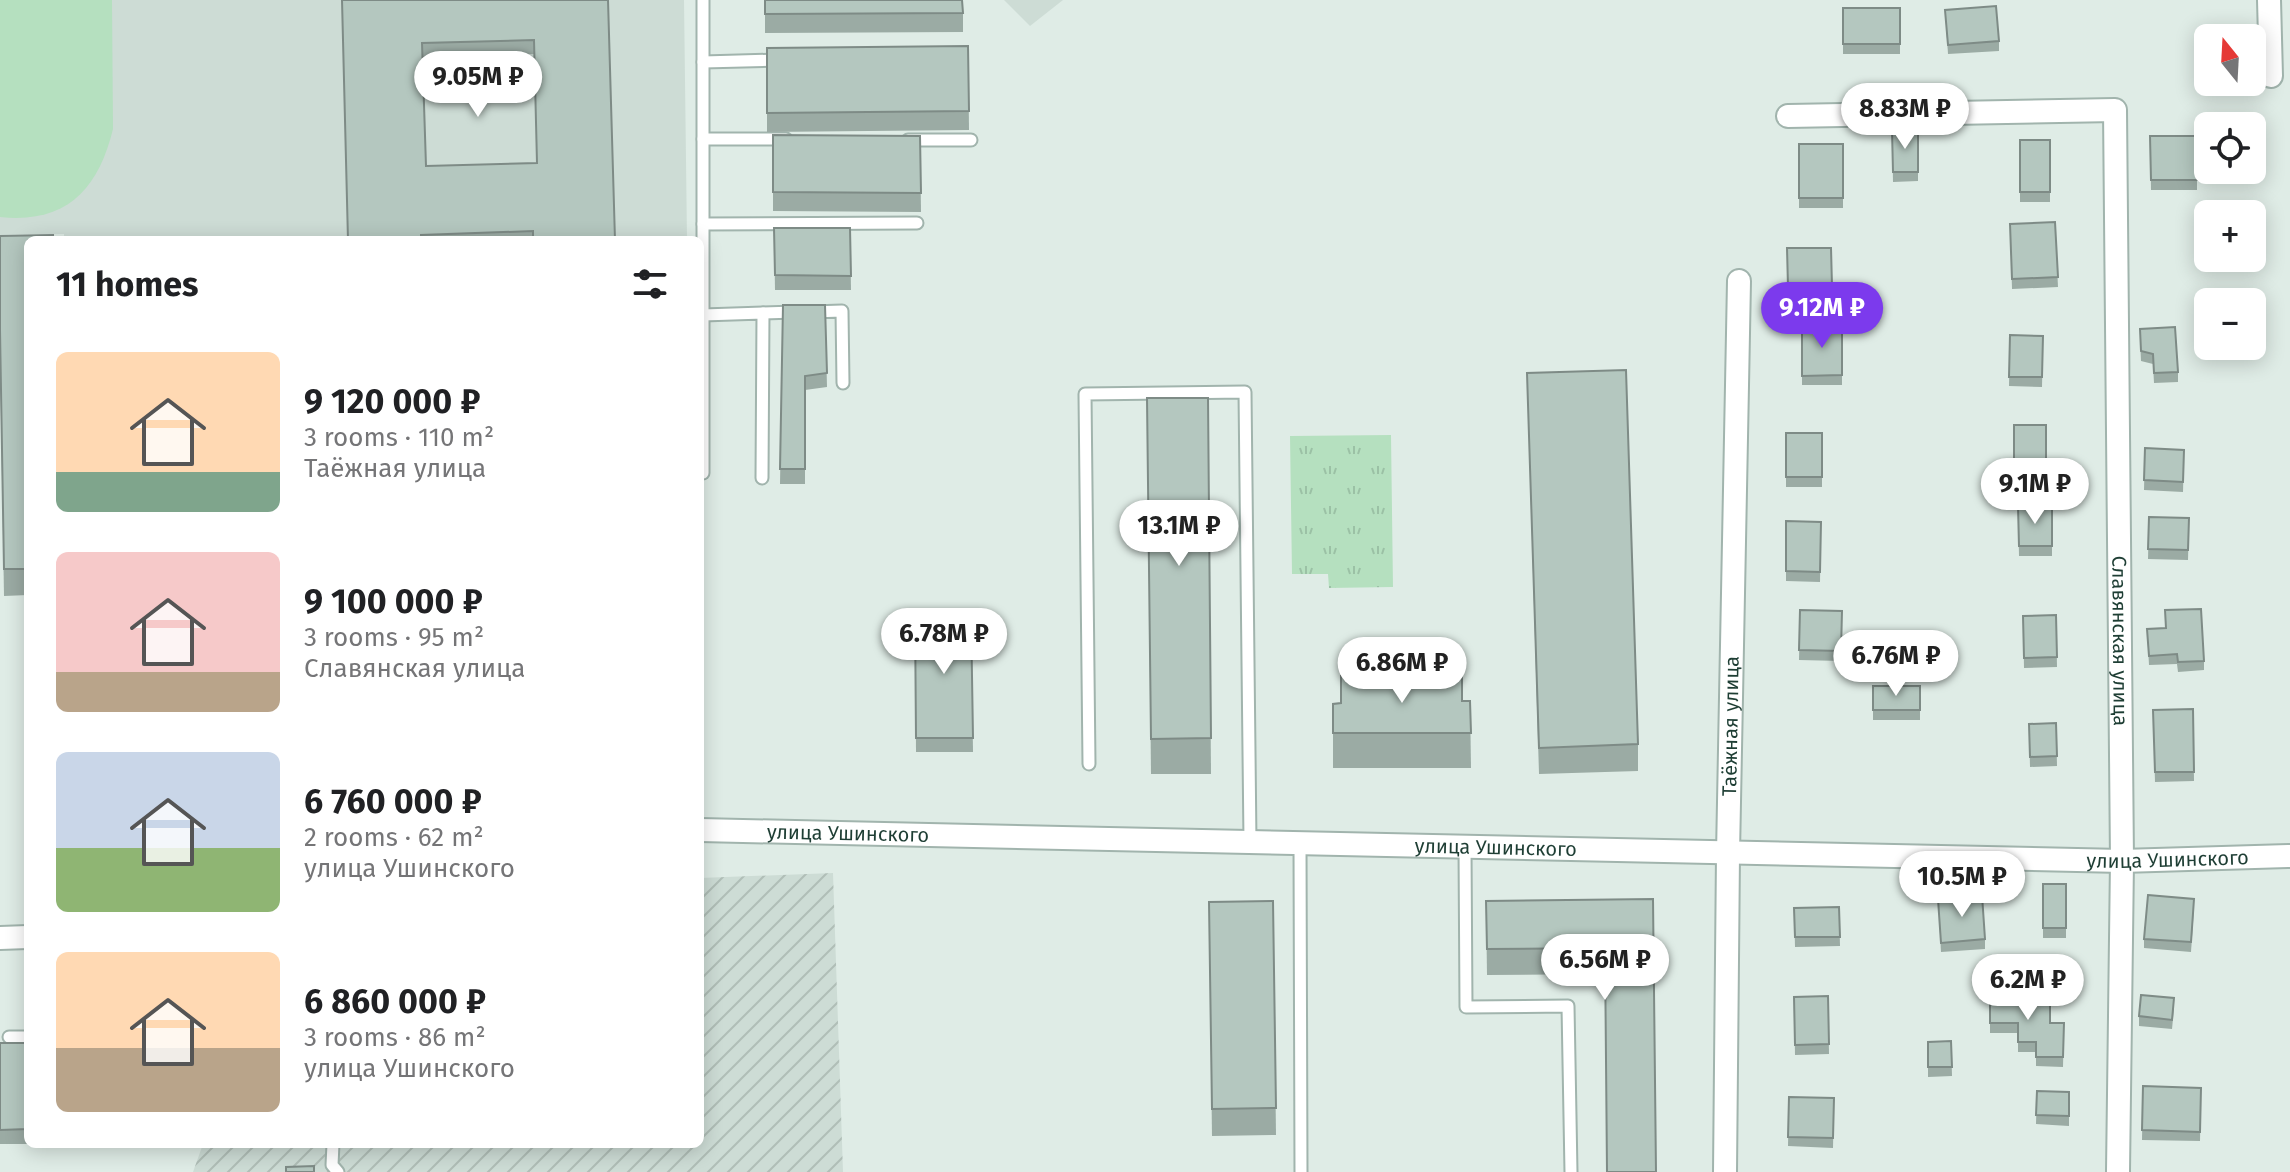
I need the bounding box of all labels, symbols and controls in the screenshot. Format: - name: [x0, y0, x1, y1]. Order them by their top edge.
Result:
- north arrow: [2194, 24, 2266, 96]
- map controls: [2194, 24, 2266, 360]
- pin: 9.05M ₽: [404, 51, 552, 119]
- text: 9.05M ₽: [432, 61, 524, 92]
- pin: 8.83M ₽: [1831, 83, 1979, 151]
- text: 8.83M ₽: [1859, 93, 1951, 124]
- button: locate: [2194, 112, 2266, 184]
- button: +: [2194, 200, 2266, 272]
- icon: filters: [628, 262, 672, 306]
- text: 11 homes: [56, 264, 198, 305]
- pin: 9.12M ₽: [1748, 282, 1896, 350]
- button: −: [2194, 288, 2266, 360]
- text: 9.12M ₽: [1779, 292, 1865, 323]
- text: 9 120 000 ₽: [304, 381, 480, 422]
- icon: home: [120, 384, 216, 480]
- text: 3 rooms · 110 m²: [304, 422, 494, 453]
- text: Таёжная улица: [304, 453, 486, 484]
- pin: 9.1M ₽: [1970, 458, 2100, 526]
- text: 9.1M ₽: [1999, 468, 2071, 499]
- pin: 13.1M ₽: [1105, 500, 1253, 568]
- text: 13.1M ₽: [1137, 510, 1221, 541]
- street label: Славянская улица: [2107, 556, 2133, 726]
- text: 9 100 000 ₽: [304, 581, 483, 622]
- icon: home: [120, 584, 216, 680]
- pin: 6.78M ₽: [870, 608, 1018, 676]
- text: 6.78M ₽: [899, 618, 989, 649]
- text: 3 rooms · 95 m²: [304, 622, 484, 653]
- pin: 6.76M ₽: [1822, 630, 1970, 698]
- pin: 6.86M ₽: [1328, 637, 1476, 705]
- text: 6.76M ₽: [1851, 640, 1941, 671]
- text: 6.86M ₽: [1356, 647, 1448, 678]
- text: Славянская улица: [304, 653, 525, 684]
- street label: Таёжная улица: [1717, 656, 1744, 796]
- text: 6 760 000 ₽: [304, 781, 482, 822]
- icon: home: [120, 784, 216, 880]
- street label: улица Ушинского: [767, 819, 929, 847]
- text: 2 rooms · 62 m²: [304, 822, 484, 853]
- street label: улица Ушинского: [1414, 834, 1577, 861]
- street label: улица Ушинского: [2086, 845, 2249, 873]
- pin: 10.5M ₽: [1888, 851, 2036, 919]
- text: улица Ушинского: [304, 853, 515, 884]
- text: 10.5M ₽: [1917, 861, 2007, 892]
- pin: 6.56M ₽: [1531, 934, 1679, 1002]
- text: 6.56M ₽: [1559, 944, 1651, 975]
- pin: 6.2M ₽: [1963, 954, 2093, 1022]
- text: 6.2M ₽: [1990, 964, 2066, 995]
- text: 6 860 000 ₽: [304, 981, 486, 1022]
- icon: home: [120, 984, 216, 1080]
- text: 3 rooms · 86 m²: [304, 1022, 486, 1053]
- text: улица Ушинского: [304, 1053, 515, 1084]

